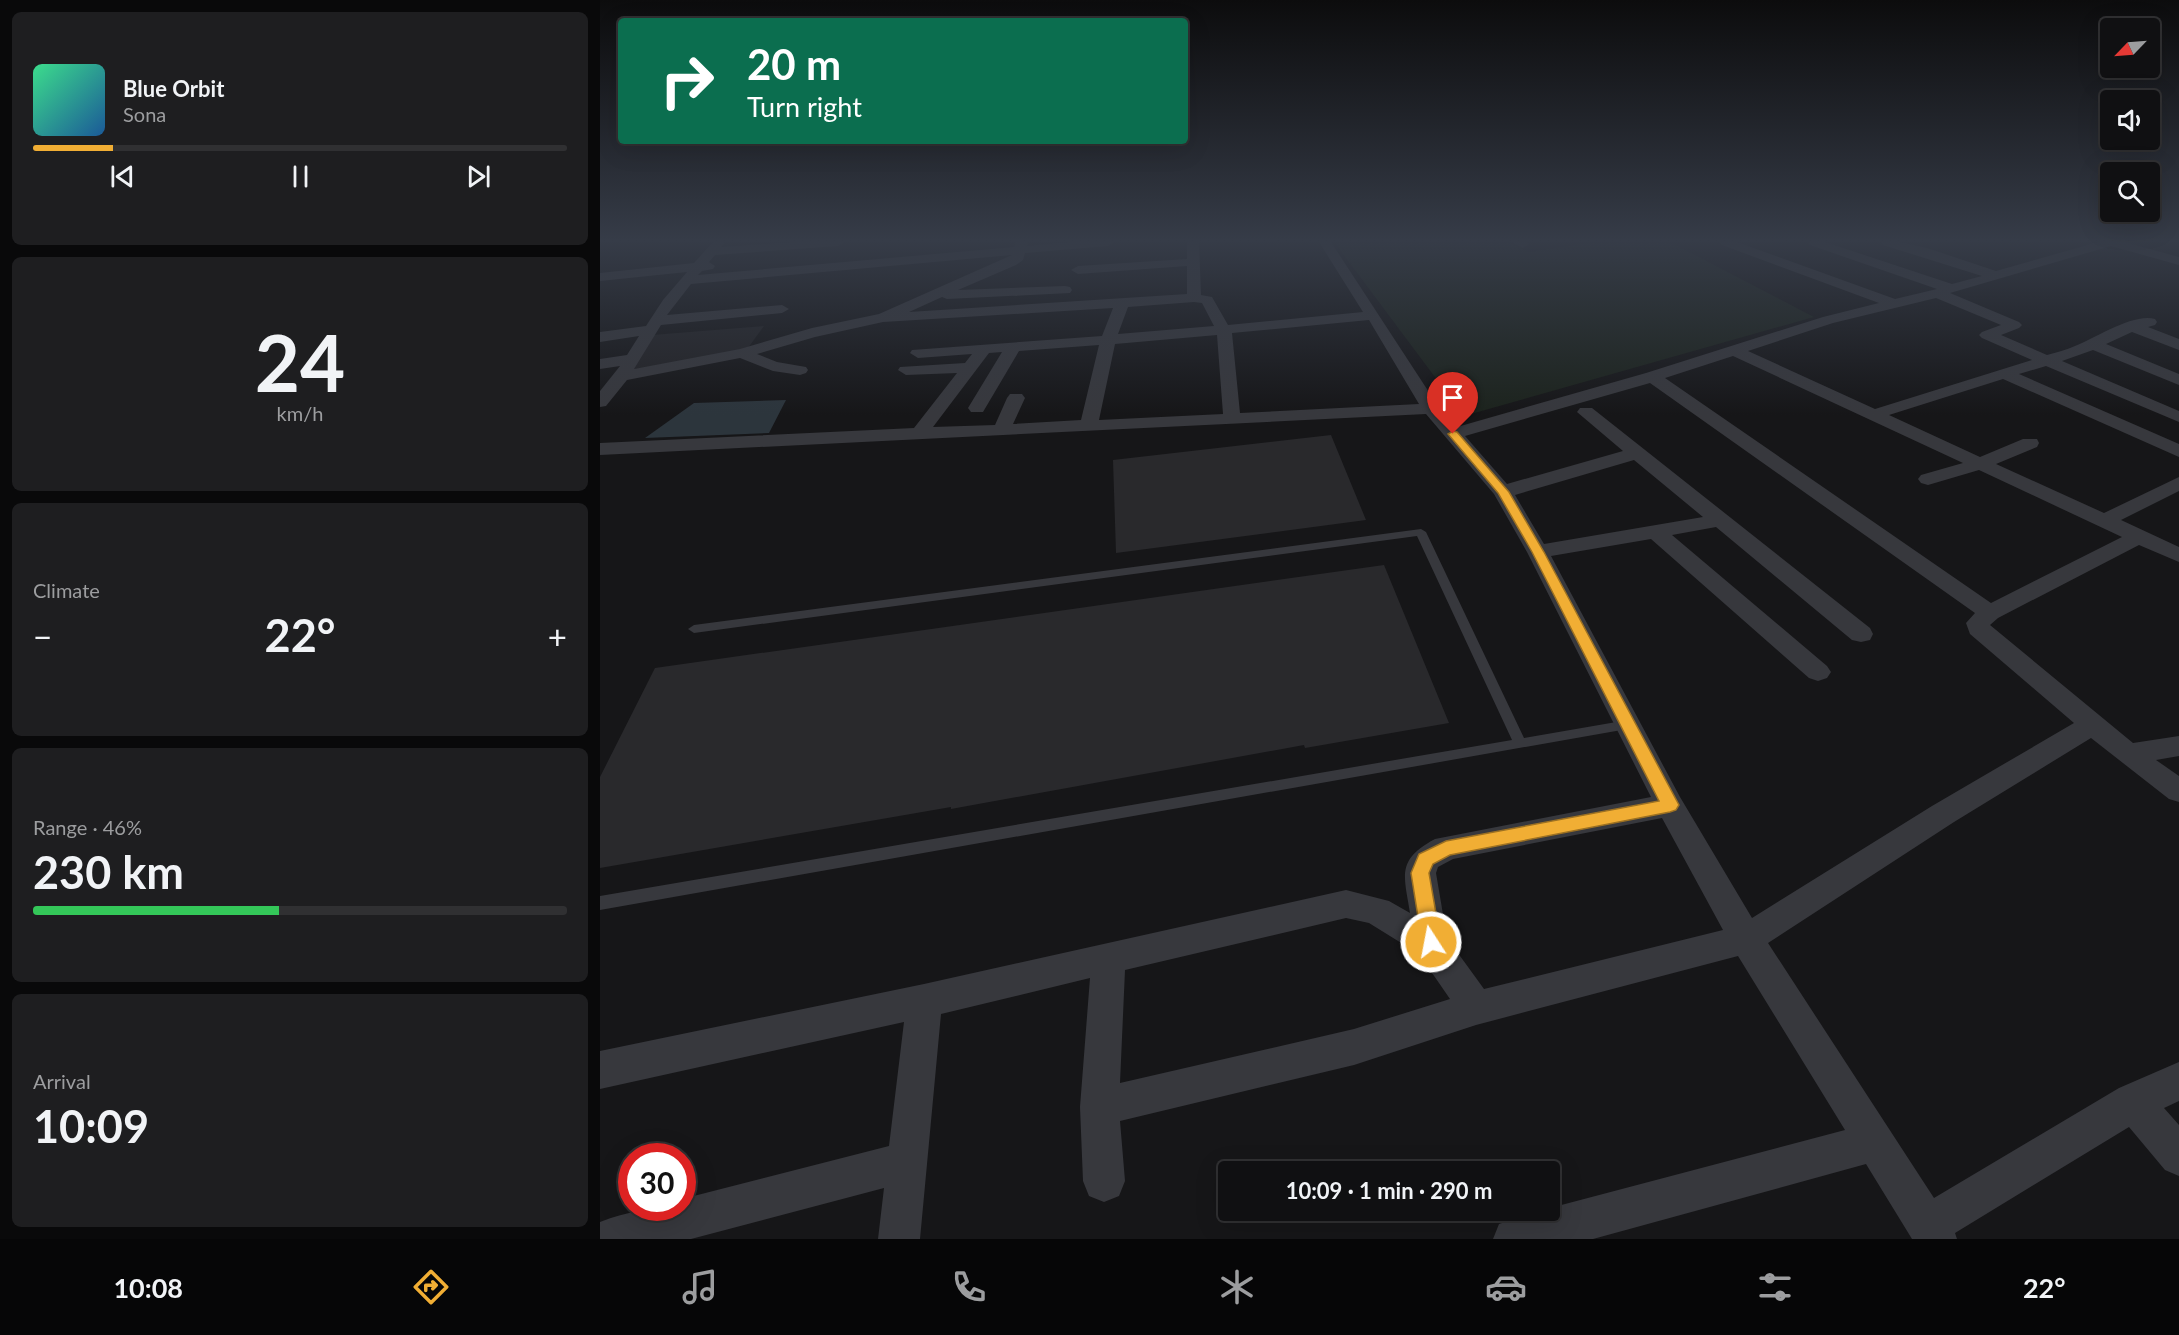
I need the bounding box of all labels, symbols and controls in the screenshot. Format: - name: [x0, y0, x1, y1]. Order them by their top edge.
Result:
- north arrow: [2100, 18, 2160, 78]
- map controls: [2100, 18, 2160, 222]
- text: 20 m: [747, 39, 841, 89]
- icon: right: [648, 42, 726, 120]
- text: Blue Orbit: [123, 75, 224, 102]
- text: Turn right: [747, 90, 862, 123]
- button: sound: [2100, 90, 2160, 150]
- text: Sona: [123, 102, 166, 126]
- icon: previous: [106, 160, 139, 193]
- icon: pause: [284, 160, 317, 193]
- icon: next: [462, 160, 495, 193]
- button: search: [2100, 162, 2160, 222]
- text: 24: [255, 315, 345, 409]
- pin: [1427, 372, 1478, 434]
- icon: arrive: [1436, 381, 1469, 414]
- text: km/h: [277, 401, 323, 425]
- text: Climate: [33, 578, 100, 602]
- text: 22°: [265, 608, 335, 662]
- text: −: [33, 616, 52, 656]
- text: +: [548, 616, 567, 656]
- text: Range · 46%: [33, 815, 142, 839]
- text: 230 km: [33, 845, 184, 899]
- position arrow: [1399, 910, 1463, 974]
- text: Arrival: [33, 1069, 91, 1093]
- text: 10:09: [33, 1099, 149, 1153]
- speed limit sign: 30: [618, 1143, 696, 1221]
- text: 10:09 · 1 min · 290 m: [1286, 1177, 1492, 1204]
- icon: directions: [410, 1266, 452, 1308]
- icon: music: [679, 1266, 721, 1308]
- icon: phone: [948, 1266, 990, 1308]
- icon: climate: [1216, 1266, 1258, 1308]
- icon: car: [1485, 1266, 1527, 1308]
- icon: filters: [1754, 1266, 1796, 1308]
- text: 10:08: [113, 1271, 183, 1304]
- text: 22°: [2023, 1271, 2065, 1304]

